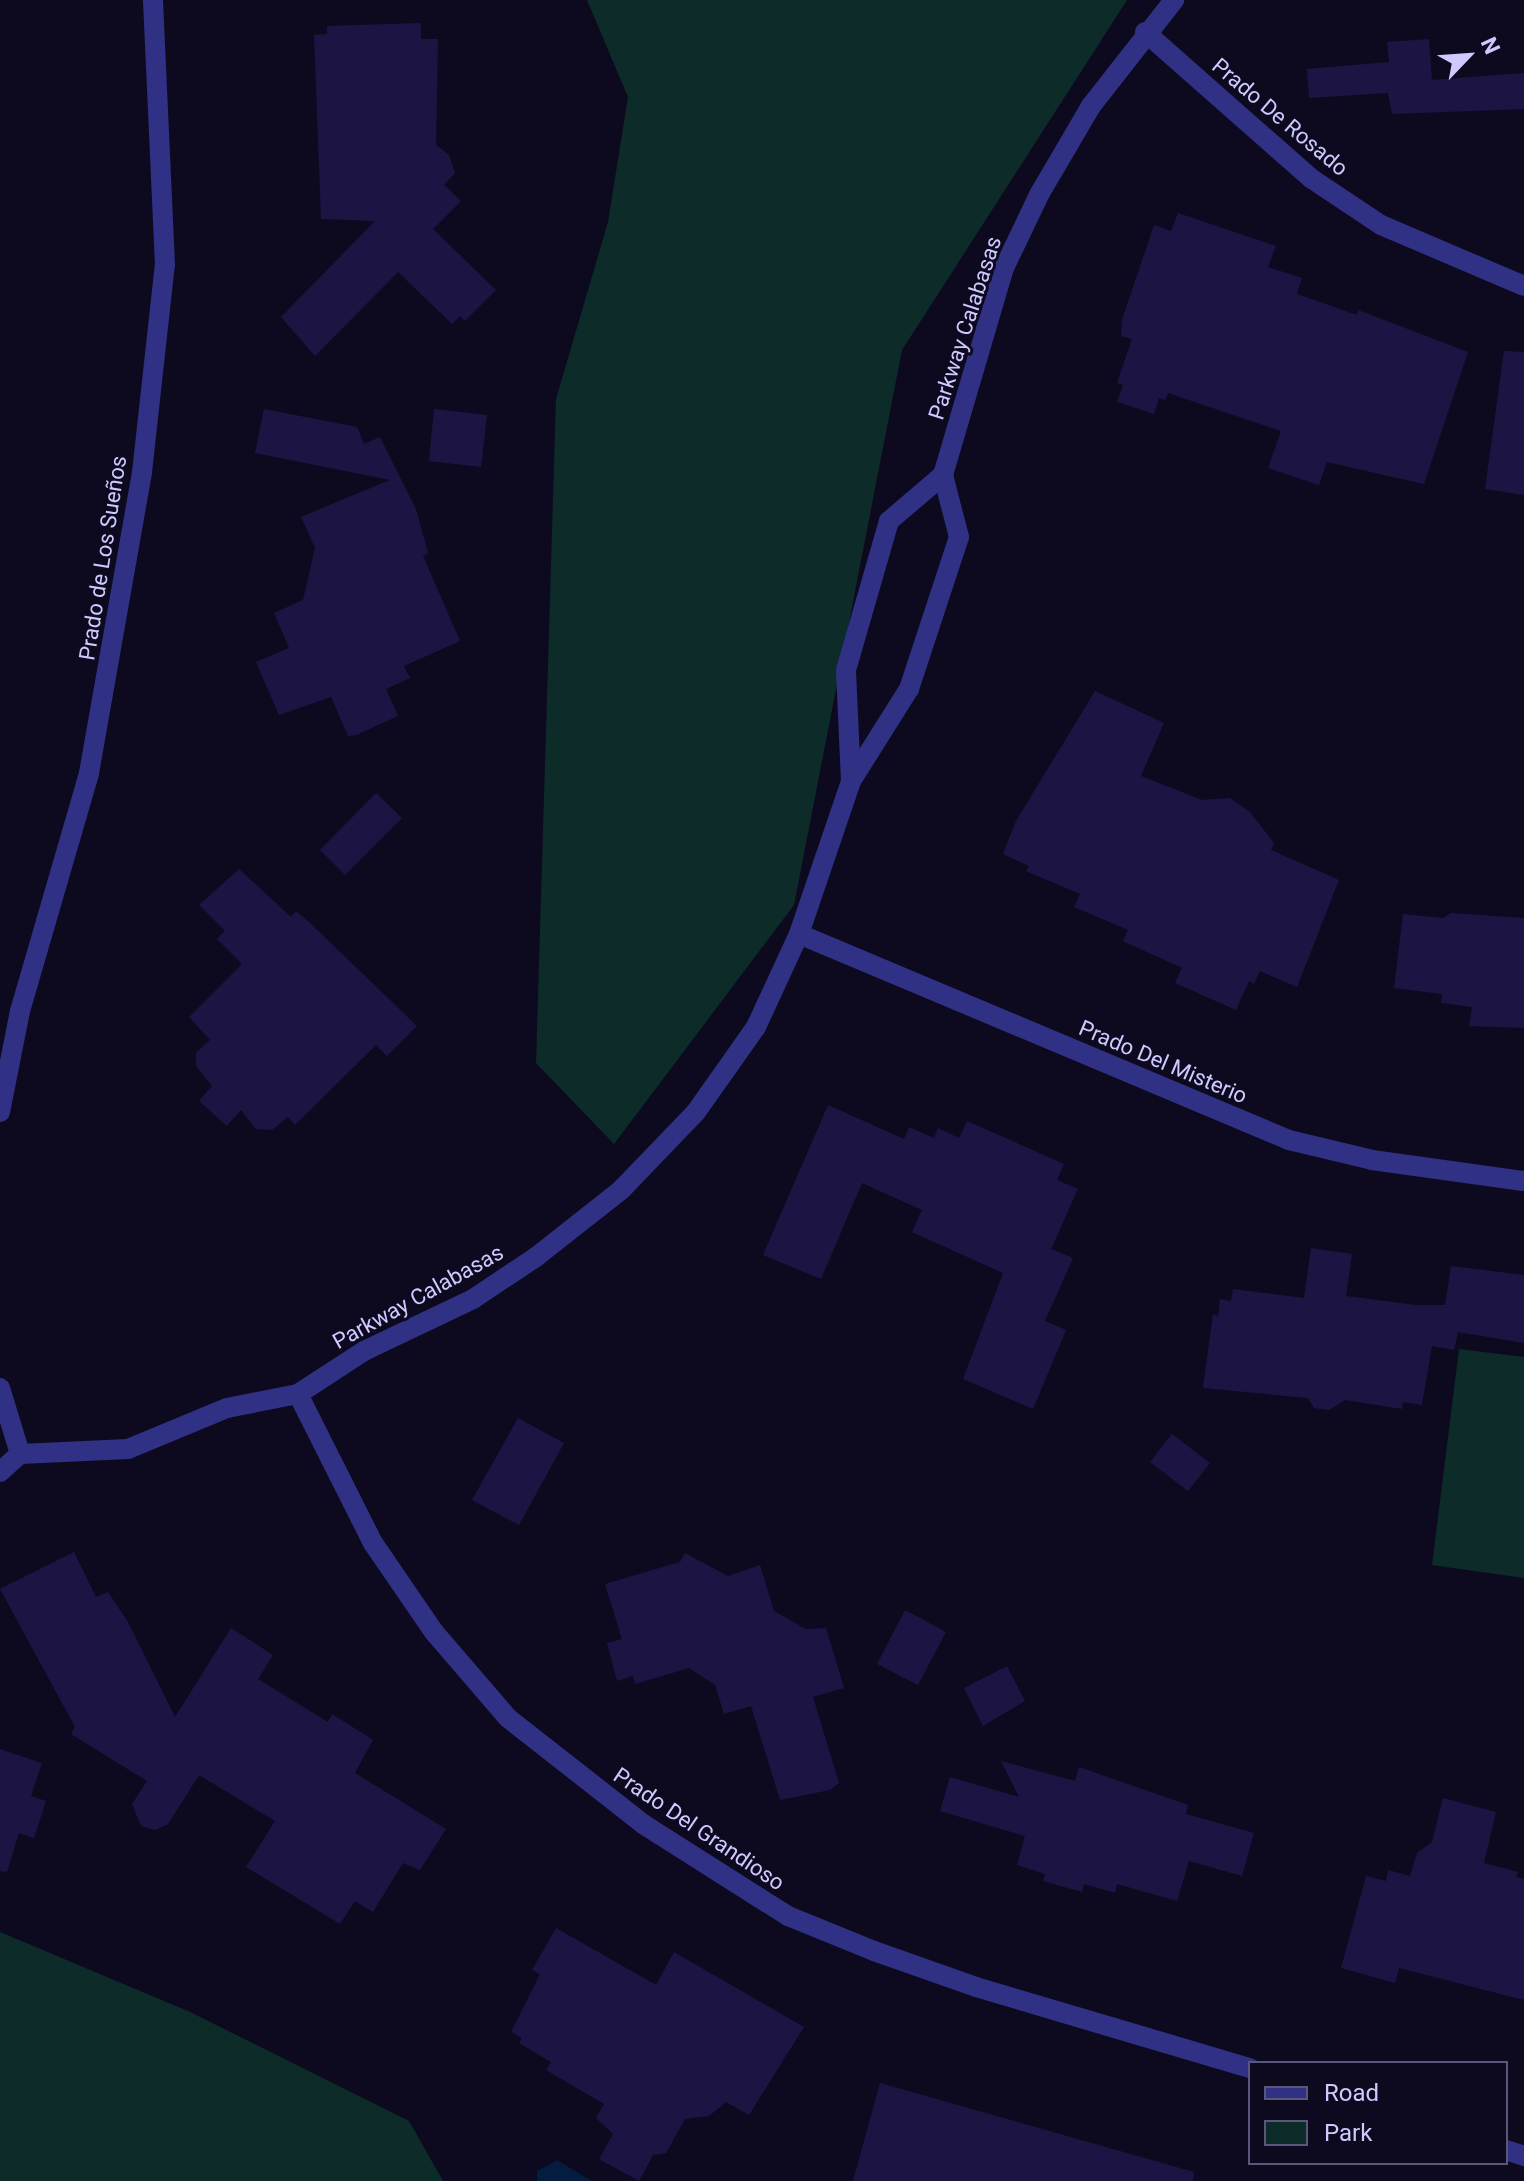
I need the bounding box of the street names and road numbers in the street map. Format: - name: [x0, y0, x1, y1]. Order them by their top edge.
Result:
- street label: Prado De Rosado: [1207, 53, 1353, 181]
- street label: Parkway Calabasas: [923, 233, 1007, 423]
- street label: Prado de Los Sueños: [74, 454, 132, 662]
- street label: Prado Del Misterio: [1075, 1015, 1251, 1109]
- street label: Parkway Calabasas: [328, 1239, 508, 1355]
- street label: Prado Del Grandioso: [608, 1762, 790, 1896]

